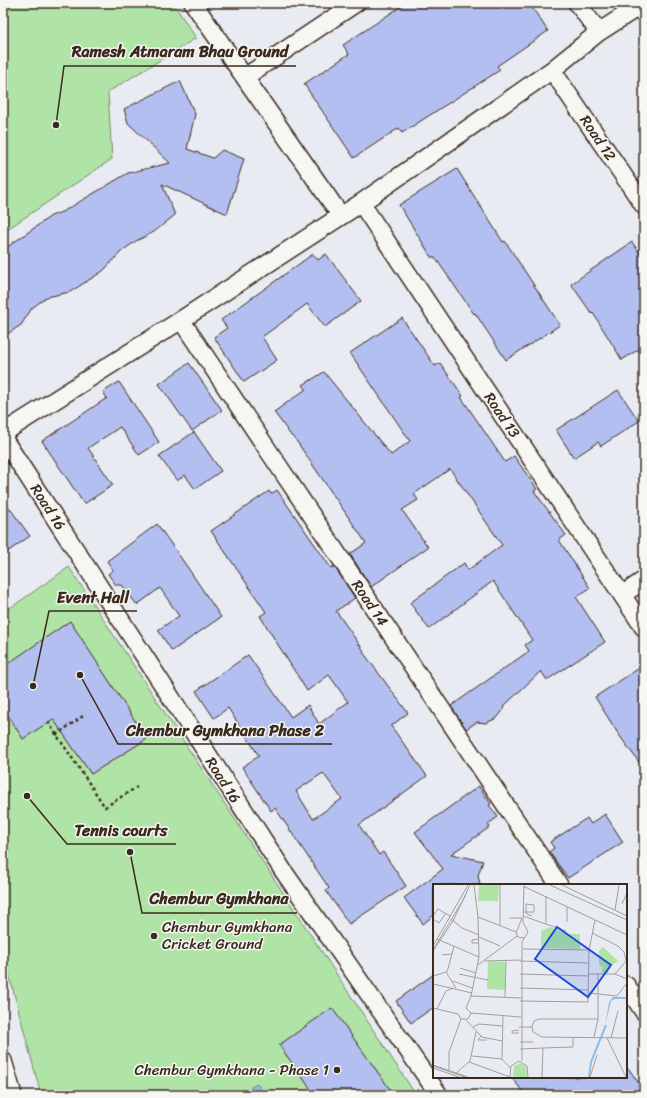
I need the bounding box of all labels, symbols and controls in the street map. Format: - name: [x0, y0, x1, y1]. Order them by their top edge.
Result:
- text: Ramesh Atmaram Bhau Ground: [71, 37, 290, 66]
- callout: Ramesh Atmaram Bhau Ground: [64, 38, 296, 66]
- street label: Road 12: [573, 110, 623, 167]
- street label: Road 13: [477, 387, 527, 443]
- street label: Road 16: [23, 479, 73, 535]
- street label: Road 14: [345, 574, 395, 632]
- callout: Event Hall: [49, 583, 137, 611]
- text: Event Hall: [57, 583, 131, 612]
- callout: Chembur Gymkhana Phase 2: [118, 716, 332, 744]
- text: Chembur Gymkhana Phase 2: [125, 716, 325, 745]
- street label: Road 16: [198, 752, 248, 808]
- callout: Tennis courts: [67, 816, 176, 844]
- text: Tennis courts: [75, 816, 168, 845]
- text: Chembur Gymkhana: [149, 884, 289, 913]
- inset map: [433, 884, 627, 1078]
- callout: Chembur Gymkhana: [142, 885, 297, 913]
- place label: Chembur Gymkhana Cricket Ground: [162, 914, 293, 957]
- marker: Chembur Gymkhana Cricket Ground: [149, 931, 159, 941]
- place label: Chembur Gymkhana - Phase 1: [135, 1057, 329, 1083]
- marker: Chembur Gymkhana - Phase 1: [332, 1065, 342, 1075]

